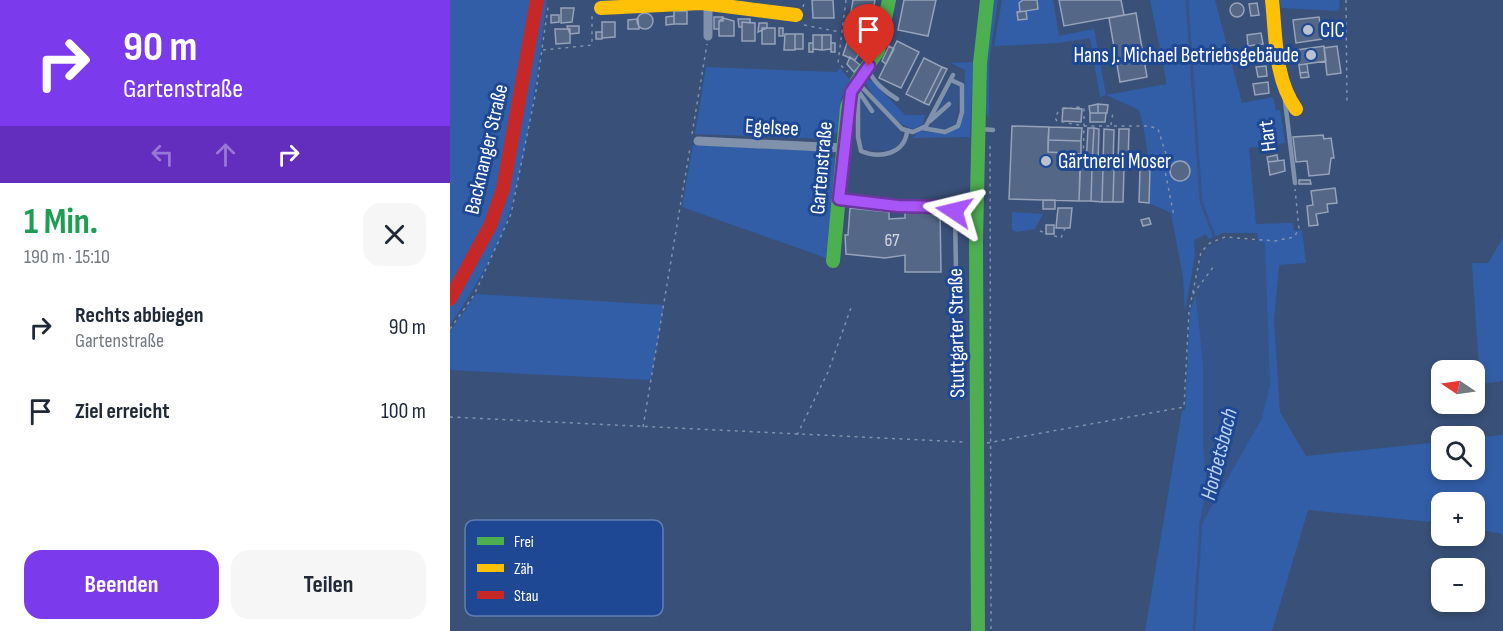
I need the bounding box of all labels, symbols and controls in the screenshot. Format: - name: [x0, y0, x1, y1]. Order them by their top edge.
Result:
- pin: [843, 4, 894, 66]
- icon: arrive: [852, 13, 885, 46]
- place label: CIC: [1320, 18, 1345, 43]
- text: 90 m: [123, 22, 197, 73]
- marker: CIC: [1301, 23, 1315, 37]
- icon: right: [24, 24, 102, 102]
- place label: Hans J. Michael Betriebsgebäude: [1073, 43, 1299, 68]
- marker: Hans J. Michael Betriebsgebäude: [1304, 48, 1318, 62]
- text: Gartenstraße: [123, 73, 243, 105]
- street label: Backnanger Straße: [459, 82, 514, 216]
- street label: Egelsee: [744, 114, 799, 141]
- street label: Hart: [1253, 119, 1282, 153]
- street label: Gartenstraße: [805, 120, 838, 216]
- icon: left: [146, 138, 179, 171]
- icon: ahead: [209, 138, 242, 171]
- icon: right: [272, 138, 305, 171]
- place label: Gärtnerei Moser: [1058, 149, 1171, 174]
- marker: Gärtnerei Moser: [1039, 154, 1053, 168]
- position arrow: [922, 179, 986, 243]
- text: 1 Min.: [24, 201, 98, 244]
- button: close: [363, 203, 426, 266]
- house number: 67: [884, 230, 900, 251]
- text: 190 m · 15:10: [24, 245, 110, 269]
- street label: Stuttgarter Straße: [943, 268, 970, 398]
- text: Rechts abbiegen: [75, 302, 204, 329]
- icon: right: [24, 311, 57, 344]
- text: 90 m: [389, 314, 426, 341]
- text: Gartenstraße: [75, 329, 164, 353]
- north arrow: [1431, 360, 1485, 414]
- map controls: [1431, 360, 1485, 612]
- icon: arrive: [24, 395, 57, 428]
- text: Ziel erreicht: [75, 398, 170, 425]
- text: 100 m: [381, 398, 426, 425]
- water label: Horbetsbach: [1195, 406, 1244, 503]
- button: search: [1431, 426, 1485, 480]
- button: +: [1431, 492, 1485, 546]
- legend: [465, 520, 663, 616]
- text: Frei: [514, 533, 534, 552]
- button: Beenden: [24, 550, 219, 619]
- button: Teilen: [231, 550, 426, 619]
- button: −: [1431, 558, 1485, 612]
- text: Zäh: [514, 560, 533, 579]
- text: Stau: [514, 587, 539, 606]

